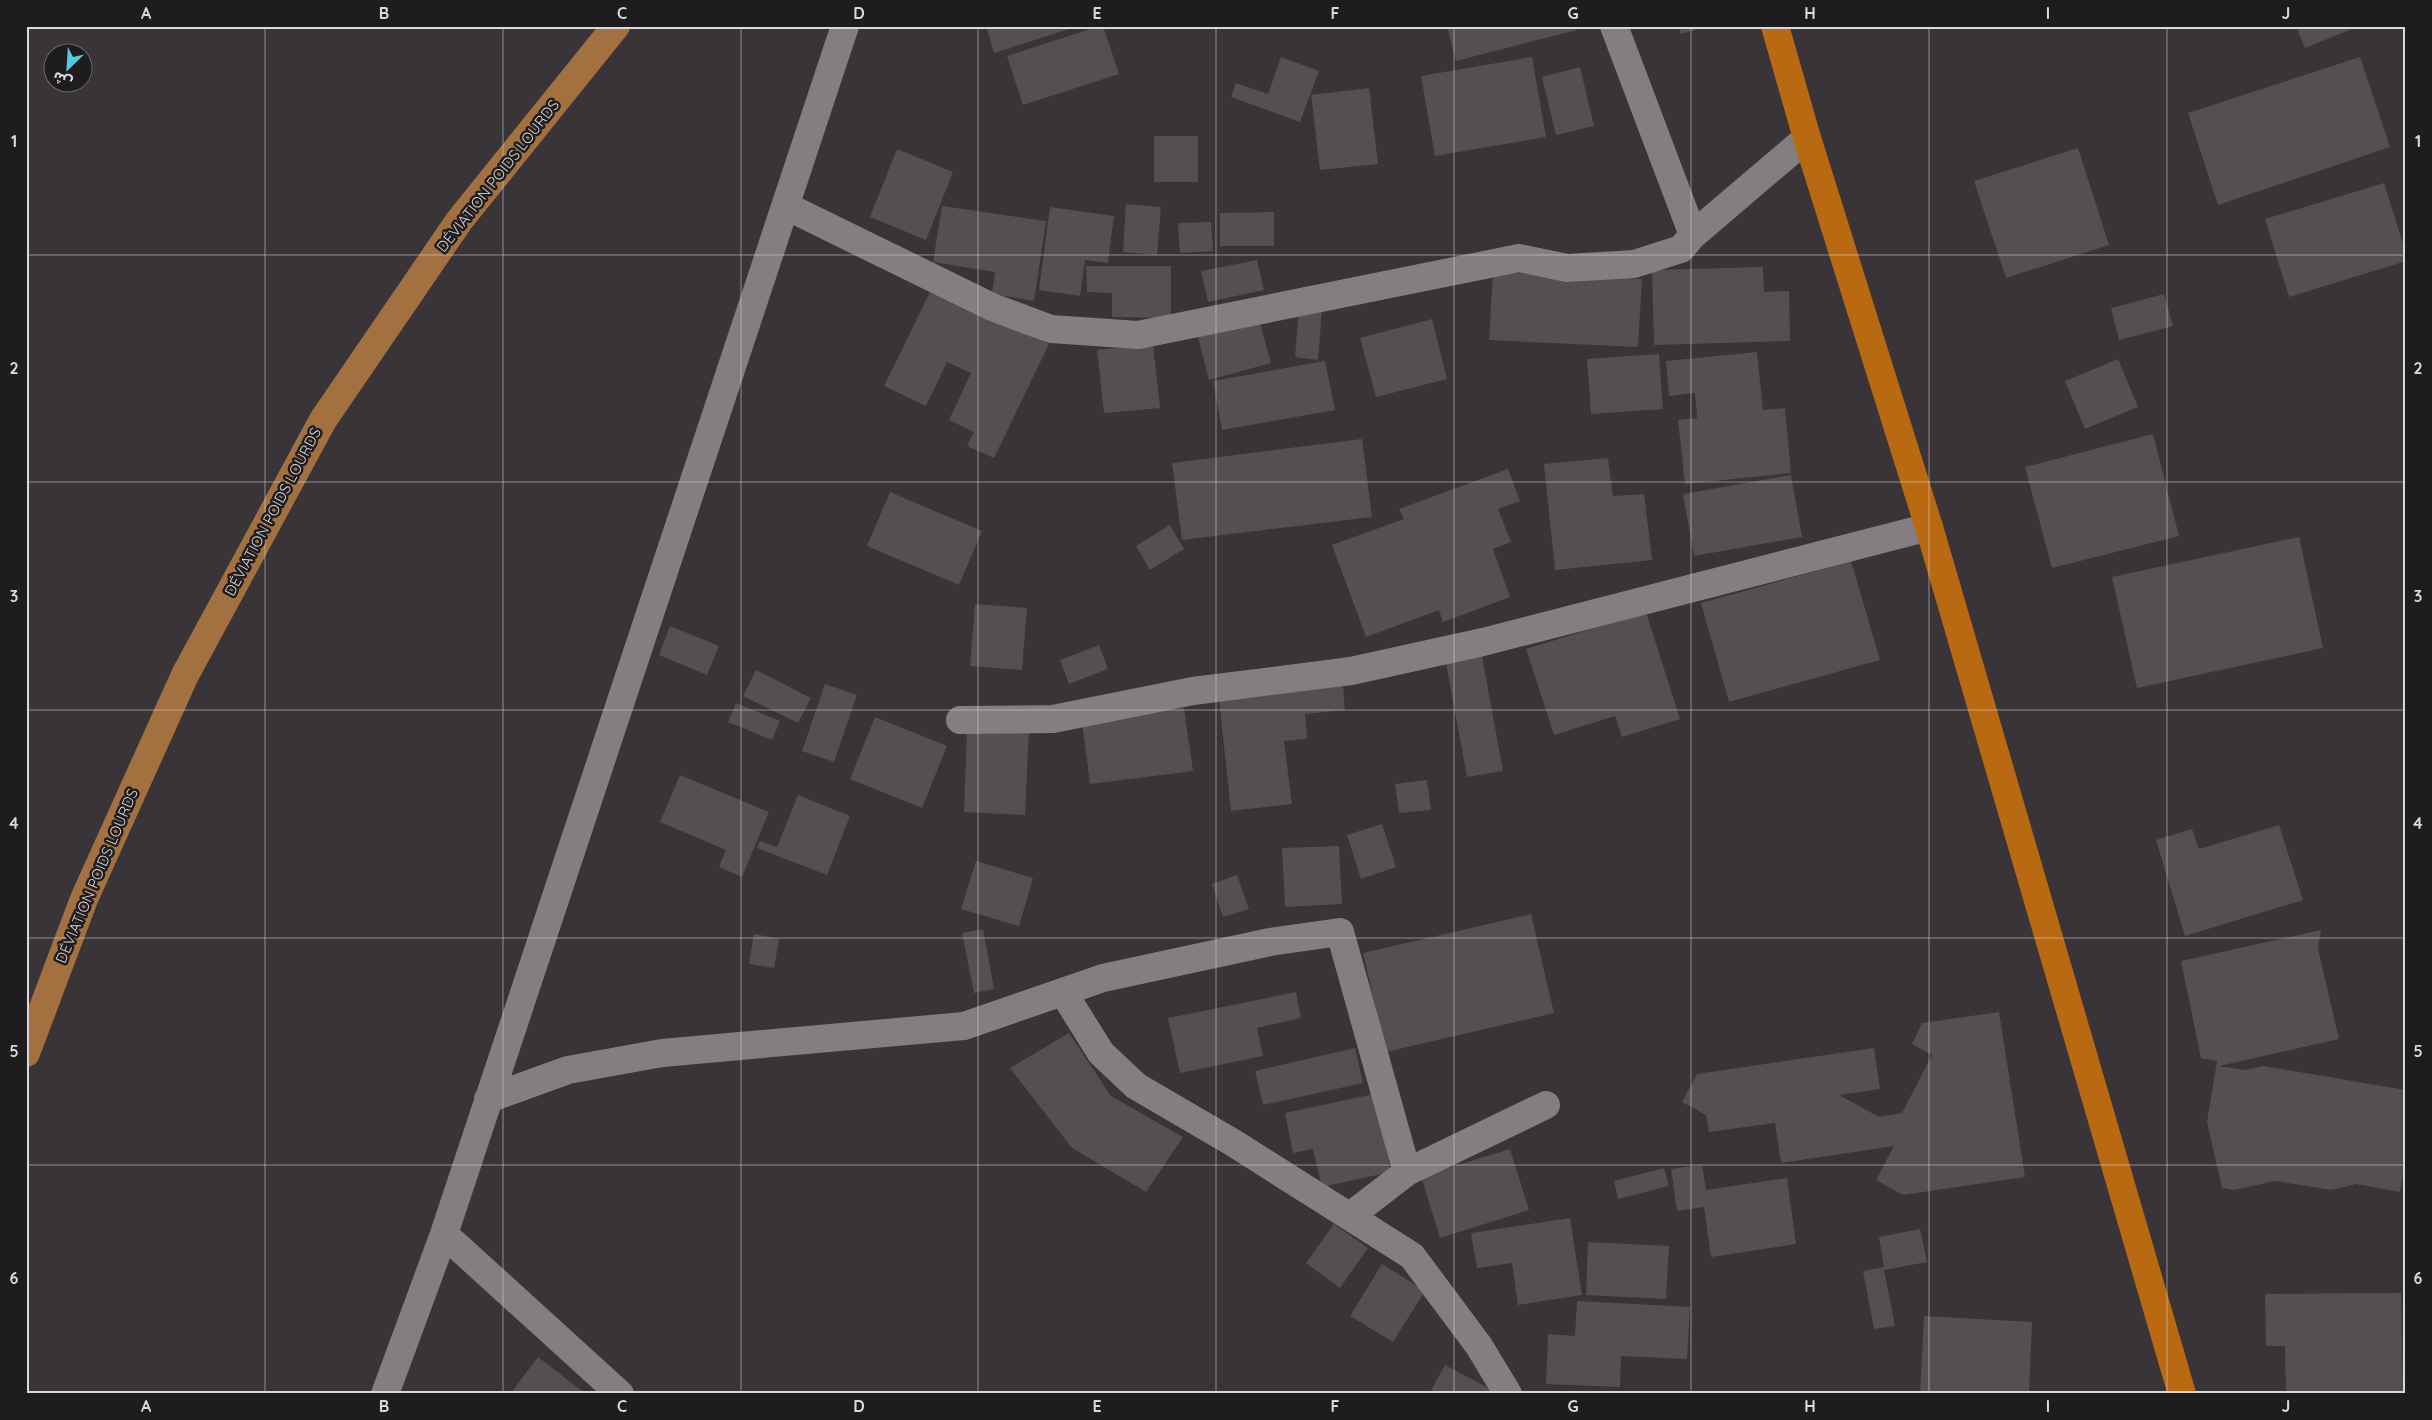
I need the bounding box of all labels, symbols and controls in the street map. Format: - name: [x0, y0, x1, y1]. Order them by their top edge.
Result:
- text: A: [141, 3, 152, 23]
- text: B: [379, 3, 389, 23]
- text: C: [617, 3, 627, 23]
- text: D: [853, 3, 865, 23]
- text: E: [1092, 3, 1102, 23]
- text: F: [1331, 3, 1340, 23]
- text: G: [1567, 3, 1579, 23]
- text: H: [1804, 3, 1816, 23]
- text: I: [2046, 3, 2050, 23]
- text: J: [2282, 3, 2290, 23]
- north arrow: [42, 42, 92, 92]
- text: ش: [50, 68, 75, 92]
- street label: DÉVIATION POIDS LOURDS: [432, 96, 563, 256]
- text: 1: [11, 131, 17, 151]
- text: 1: [2415, 131, 2421, 151]
- text: 2: [9, 358, 19, 378]
- text: 2: [2413, 358, 2423, 378]
- street label: DÉVIATION POIDS LOURDS: [220, 424, 325, 599]
- text: 3: [10, 586, 18, 606]
- text: 3: [2414, 586, 2422, 606]
- street label: DÉVIATION POIDS LOURDS: [51, 786, 142, 966]
- text: 4: [9, 813, 19, 833]
- text: 4: [2413, 813, 2423, 833]
- text: 5: [9, 1041, 19, 1061]
- text: 5: [2413, 1041, 2423, 1061]
- text: 6: [10, 1268, 19, 1288]
- text: 6: [2414, 1268, 2423, 1288]
- text: A: [141, 1396, 152, 1416]
- text: B: [379, 1396, 389, 1416]
- text: C: [617, 1396, 627, 1416]
- text: D: [853, 1396, 865, 1416]
- text: E: [1092, 1396, 1102, 1416]
- text: F: [1331, 1396, 1340, 1416]
- text: G: [1567, 1396, 1579, 1416]
- text: H: [1804, 1396, 1816, 1416]
- text: I: [2046, 1396, 2050, 1416]
- text: J: [2282, 1396, 2290, 1416]

